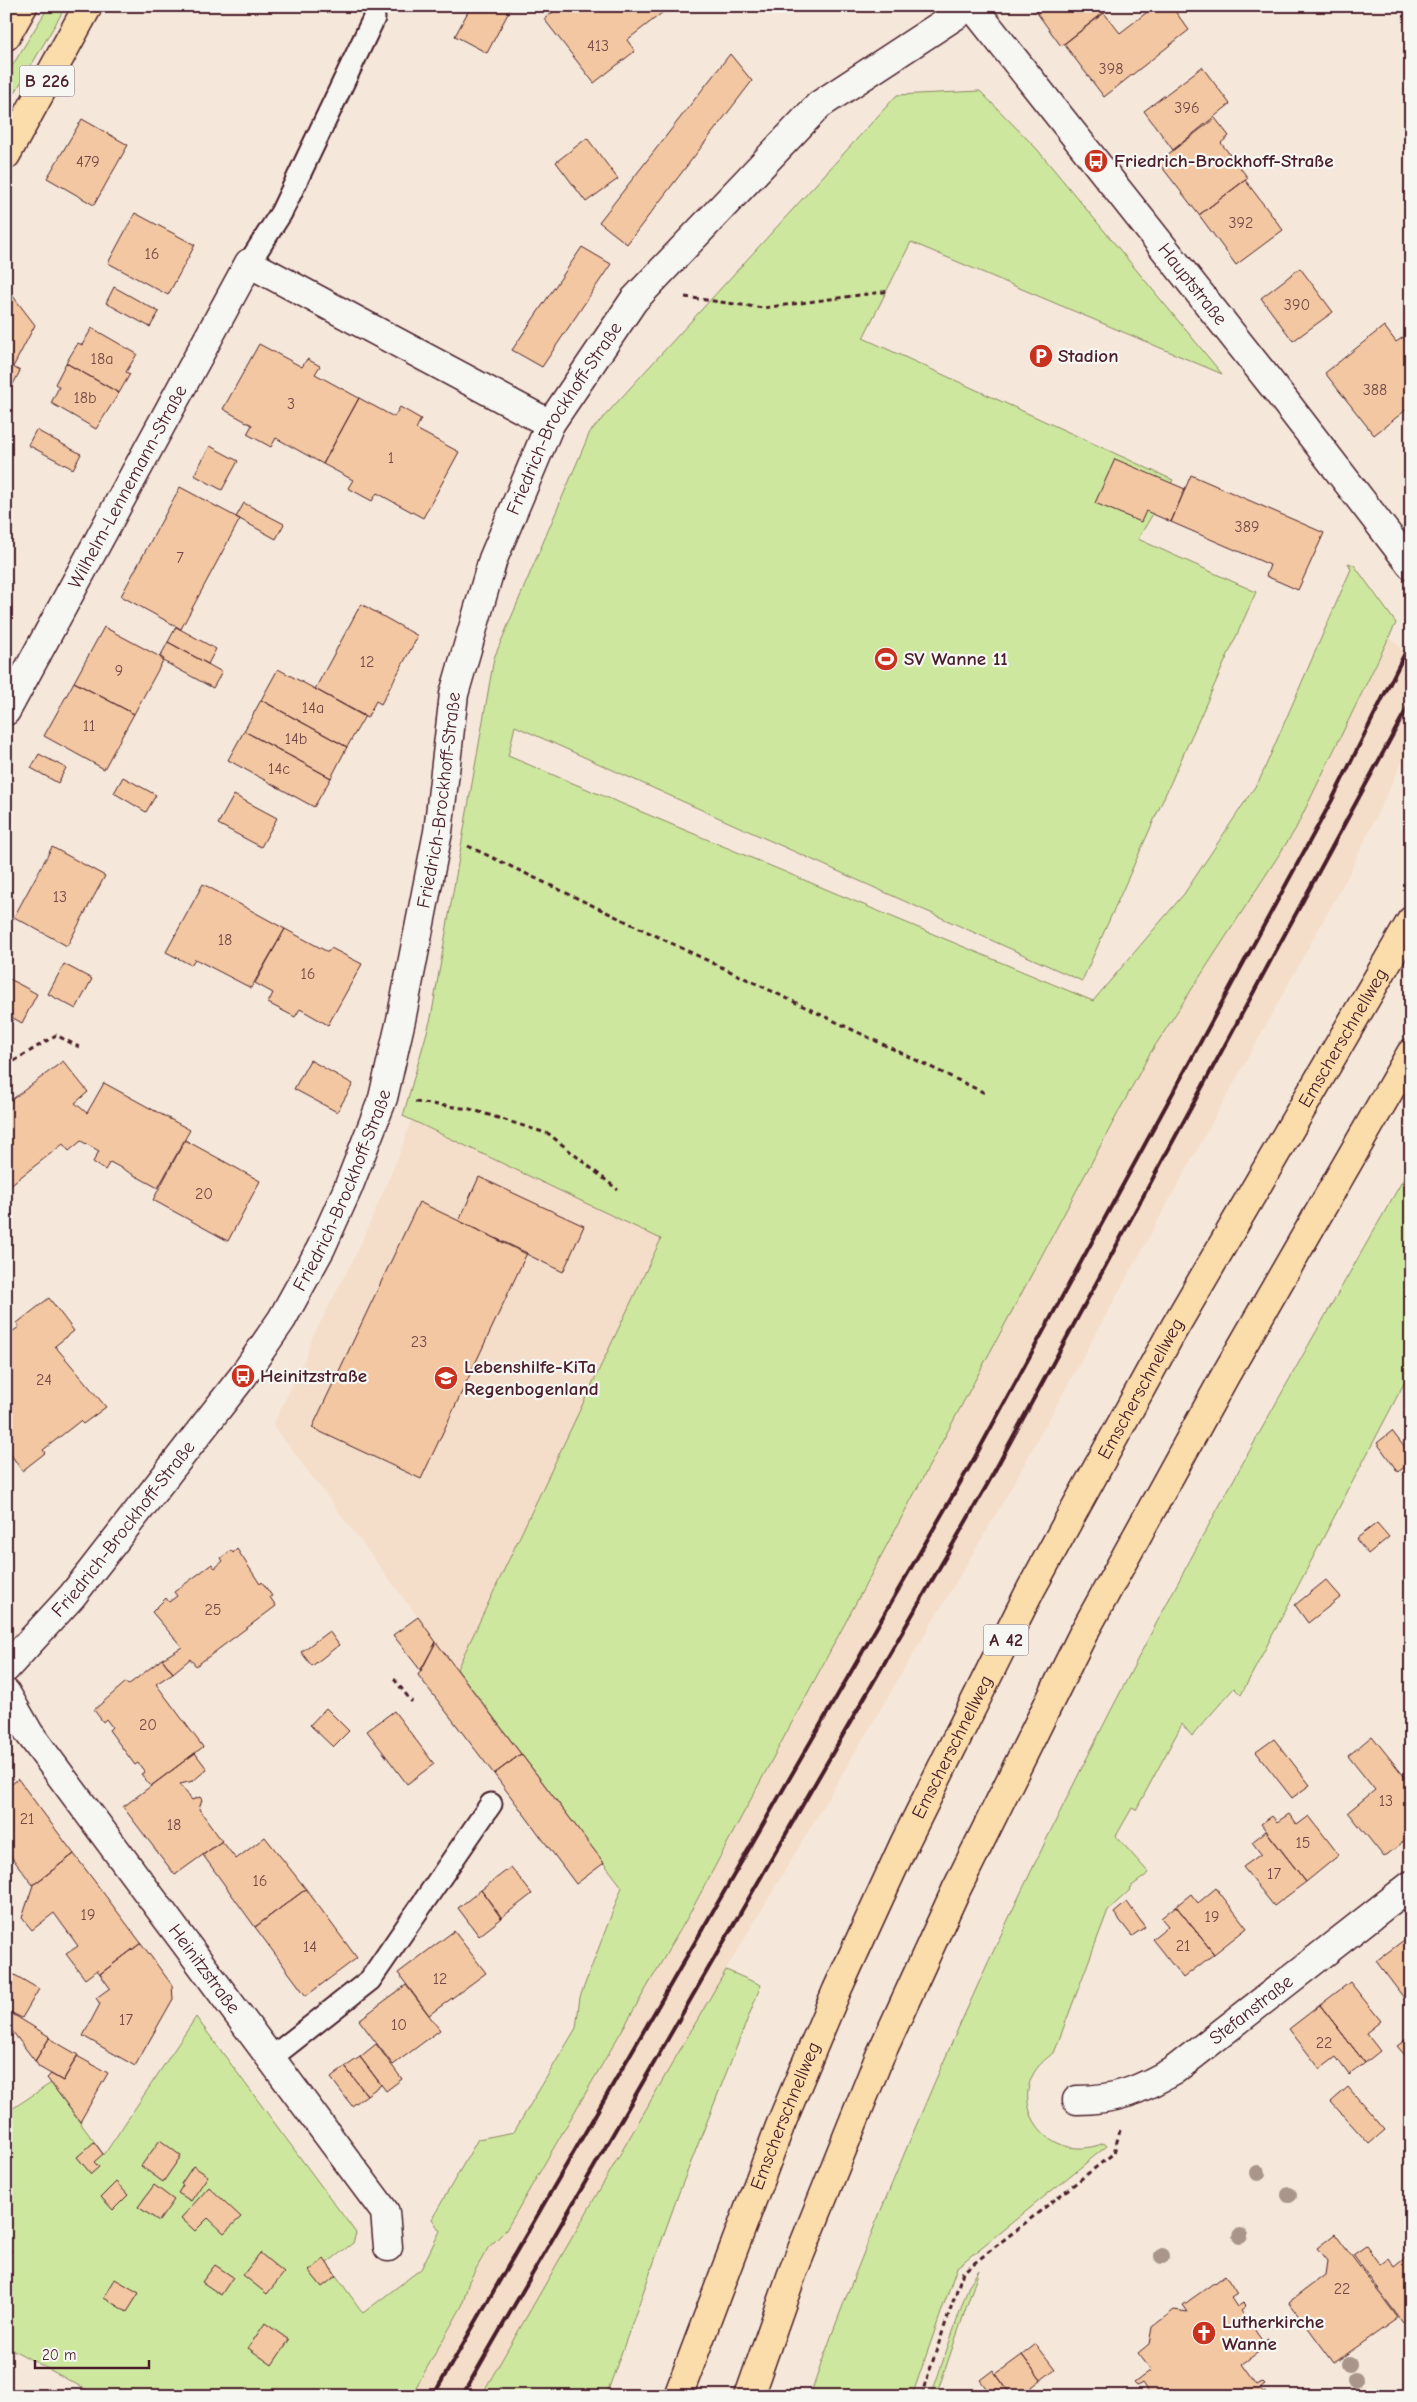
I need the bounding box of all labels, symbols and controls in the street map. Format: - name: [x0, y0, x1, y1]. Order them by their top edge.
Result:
- house number: 413: [587, 37, 609, 55]
- house number: 398: [1099, 60, 1123, 78]
- road number: B 226: [20, 66, 74, 96]
- house number: 396: [1174, 99, 1200, 117]
- bus stop icon: Friedrich-Brockhoff-Straße: [1083, 148, 1109, 174]
- place label: Friedrich-Brockhoff-Straße: [1114, 150, 1334, 172]
- house number: 479: [76, 153, 100, 171]
- house number: 392: [1229, 214, 1253, 232]
- street label: Hauptstraße: [1153, 239, 1232, 330]
- house number: 16: [144, 245, 160, 263]
- house number: 390: [1284, 296, 1310, 314]
- street label: Friedrich-Brockhoff-Straße: [502, 318, 627, 518]
- parking icon: Stadion: [1028, 343, 1054, 369]
- place label: Stadion: [1058, 345, 1118, 367]
- house number: 18a: [91, 350, 113, 368]
- street label: Wilhelm-Lennemann-Straße: [64, 381, 192, 592]
- house number: 388: [1363, 381, 1387, 399]
- house number: 18b: [73, 389, 97, 407]
- house number: 3: [287, 395, 295, 413]
- house number: 1: [388, 449, 394, 467]
- house number: 389: [1235, 518, 1259, 536]
- house number: 7: [176, 549, 184, 567]
- sports icon: SV Wanne 11: [873, 646, 899, 672]
- place label: SV Wanne 11: [904, 648, 1008, 670]
- house number: 12: [360, 653, 374, 671]
- house number: 9: [115, 662, 123, 680]
- street label: Friedrich-Brockhoff-Straße: [412, 691, 465, 910]
- house number: 14a: [302, 699, 324, 717]
- house number: 11: [83, 717, 95, 735]
- house number: 14b: [285, 730, 307, 748]
- house number: 14c: [268, 760, 290, 778]
- house number: 13: [53, 888, 67, 906]
- house number: 18: [218, 931, 232, 949]
- street label: Emscherschnellweg: [1294, 964, 1392, 1112]
- house number: 16: [300, 965, 316, 983]
- street label: Friedrich-Brockhoff-Straße: [288, 1087, 396, 1295]
- house number: 20: [195, 1185, 213, 1203]
- street label: Emscherschnellweg: [1093, 1314, 1189, 1463]
- house number: 23: [411, 1333, 427, 1351]
- place label: Lebenshilfe-KiTa Regenbogenland: [464, 1356, 599, 1400]
- bus stop icon: Heinitzstraße: [230, 1363, 256, 1389]
- place label: Heinitzstraße: [260, 1365, 367, 1387]
- school or university icon: Lebenshilfe-KiTa Regenbogenland: [433, 1365, 459, 1391]
- house number: 24: [36, 1371, 52, 1389]
- street label: Friedrich-Brockhoff-Straße: [47, 1436, 199, 1622]
- house number: 25: [204, 1601, 222, 1619]
- road number: A 42: [984, 1624, 1028, 1656]
- street label: Emscherschnellweg: [907, 1672, 997, 1823]
- house number: 20: [139, 1716, 157, 1734]
- house number: 13: [1379, 1792, 1393, 1810]
- house number: 21: [20, 1810, 34, 1828]
- house number: 18: [167, 1816, 181, 1834]
- house number: 15: [1295, 1834, 1311, 1852]
- house number: 17: [1267, 1865, 1281, 1883]
- house number: 16: [252, 1872, 268, 1890]
- house number: 19: [81, 1906, 95, 1924]
- house number: 19: [1205, 1908, 1219, 1926]
- street label: Heinitzstraße: [164, 1920, 245, 2018]
- house number: 21: [1176, 1937, 1190, 1955]
- house number: 14: [303, 1938, 317, 1956]
- house number: 12: [433, 1970, 447, 1988]
- street label: Stefanstraße: [1205, 1970, 1297, 2049]
- house number: 17: [119, 2011, 133, 2029]
- house number: 10: [391, 2016, 407, 2034]
- house number: 22: [1316, 2034, 1332, 2052]
- street label: Emscherschnellweg: [746, 2039, 825, 2193]
- house number: 22: [1334, 2280, 1350, 2298]
- place label: Lutherkirche Wanne: [1222, 2311, 1324, 2355]
- church icon: Lutherkirche Wanne: [1191, 2320, 1217, 2346]
- scale bar: [35, 2337, 149, 2369]
- text: 20 m: [42, 2346, 76, 2364]

